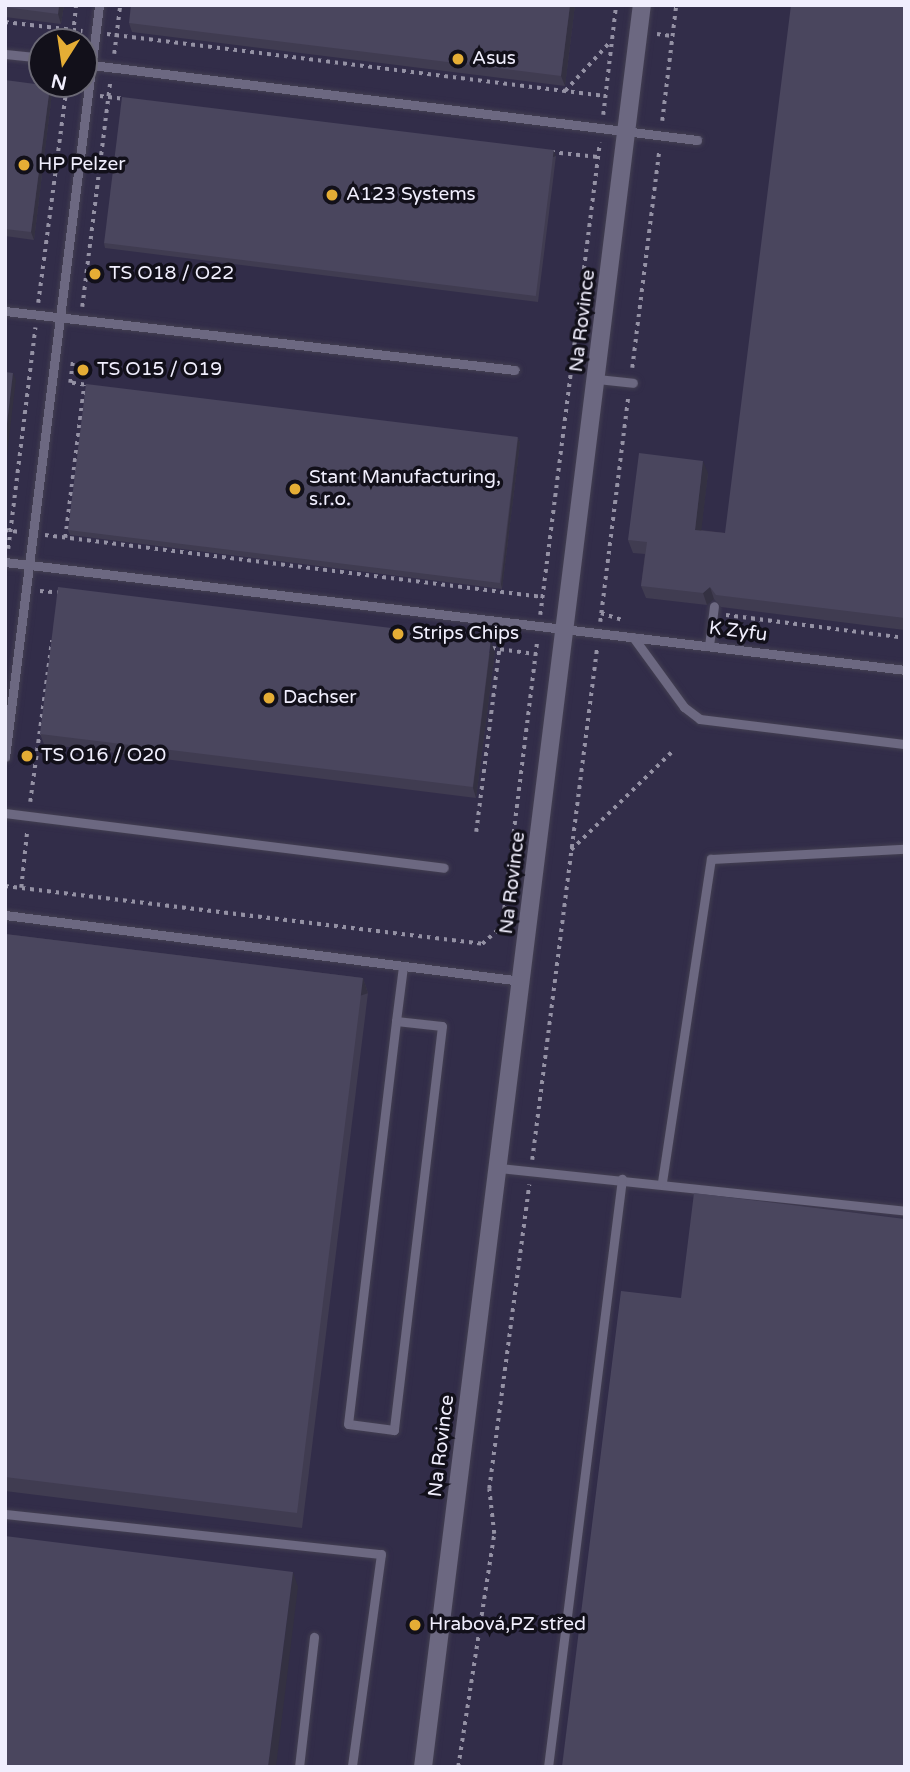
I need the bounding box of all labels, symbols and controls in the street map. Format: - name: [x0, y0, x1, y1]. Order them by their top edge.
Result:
- north arrow: [28, 28, 98, 98]
- place label: Asus: [472, 48, 516, 70]
- marker: Asus: [450, 51, 466, 67]
- text: N: [49, 69, 69, 94]
- place label: HP Pelzer: [38, 154, 126, 176]
- marker: HP Pelzer: [16, 157, 32, 173]
- place label: A123 Systems: [346, 184, 476, 206]
- marker: A123 Systems: [324, 187, 340, 203]
- place label: TS O18 / O22: [109, 263, 234, 285]
- marker: TS O18 / O22: [87, 266, 103, 282]
- street label: Na Rovince: [565, 268, 601, 374]
- place label: TS O15 / O19: [97, 359, 222, 381]
- marker: TS O15 / O19: [75, 362, 91, 378]
- place label: Stant Manufacturing, s.r.o.: [309, 467, 501, 511]
- marker: Stant Manufacturing, s.r.o.: [287, 481, 303, 497]
- street label: K Zyfu: [707, 617, 769, 647]
- place label: Strips Chips: [412, 623, 519, 645]
- marker: Strips Chips: [390, 626, 406, 642]
- place label: Dachser: [283, 687, 357, 709]
- marker: Dachser: [261, 690, 277, 706]
- place label: TS O16 / O20: [41, 745, 166, 767]
- marker: TS O16 / O20: [19, 748, 35, 764]
- street label: Na Rovince: [495, 830, 531, 936]
- street label: Na Rovince: [424, 1393, 460, 1499]
- place label: Hrabová,PZ střed: [429, 1614, 586, 1636]
- marker: Hrabová,PZ střed: [407, 1617, 423, 1633]

